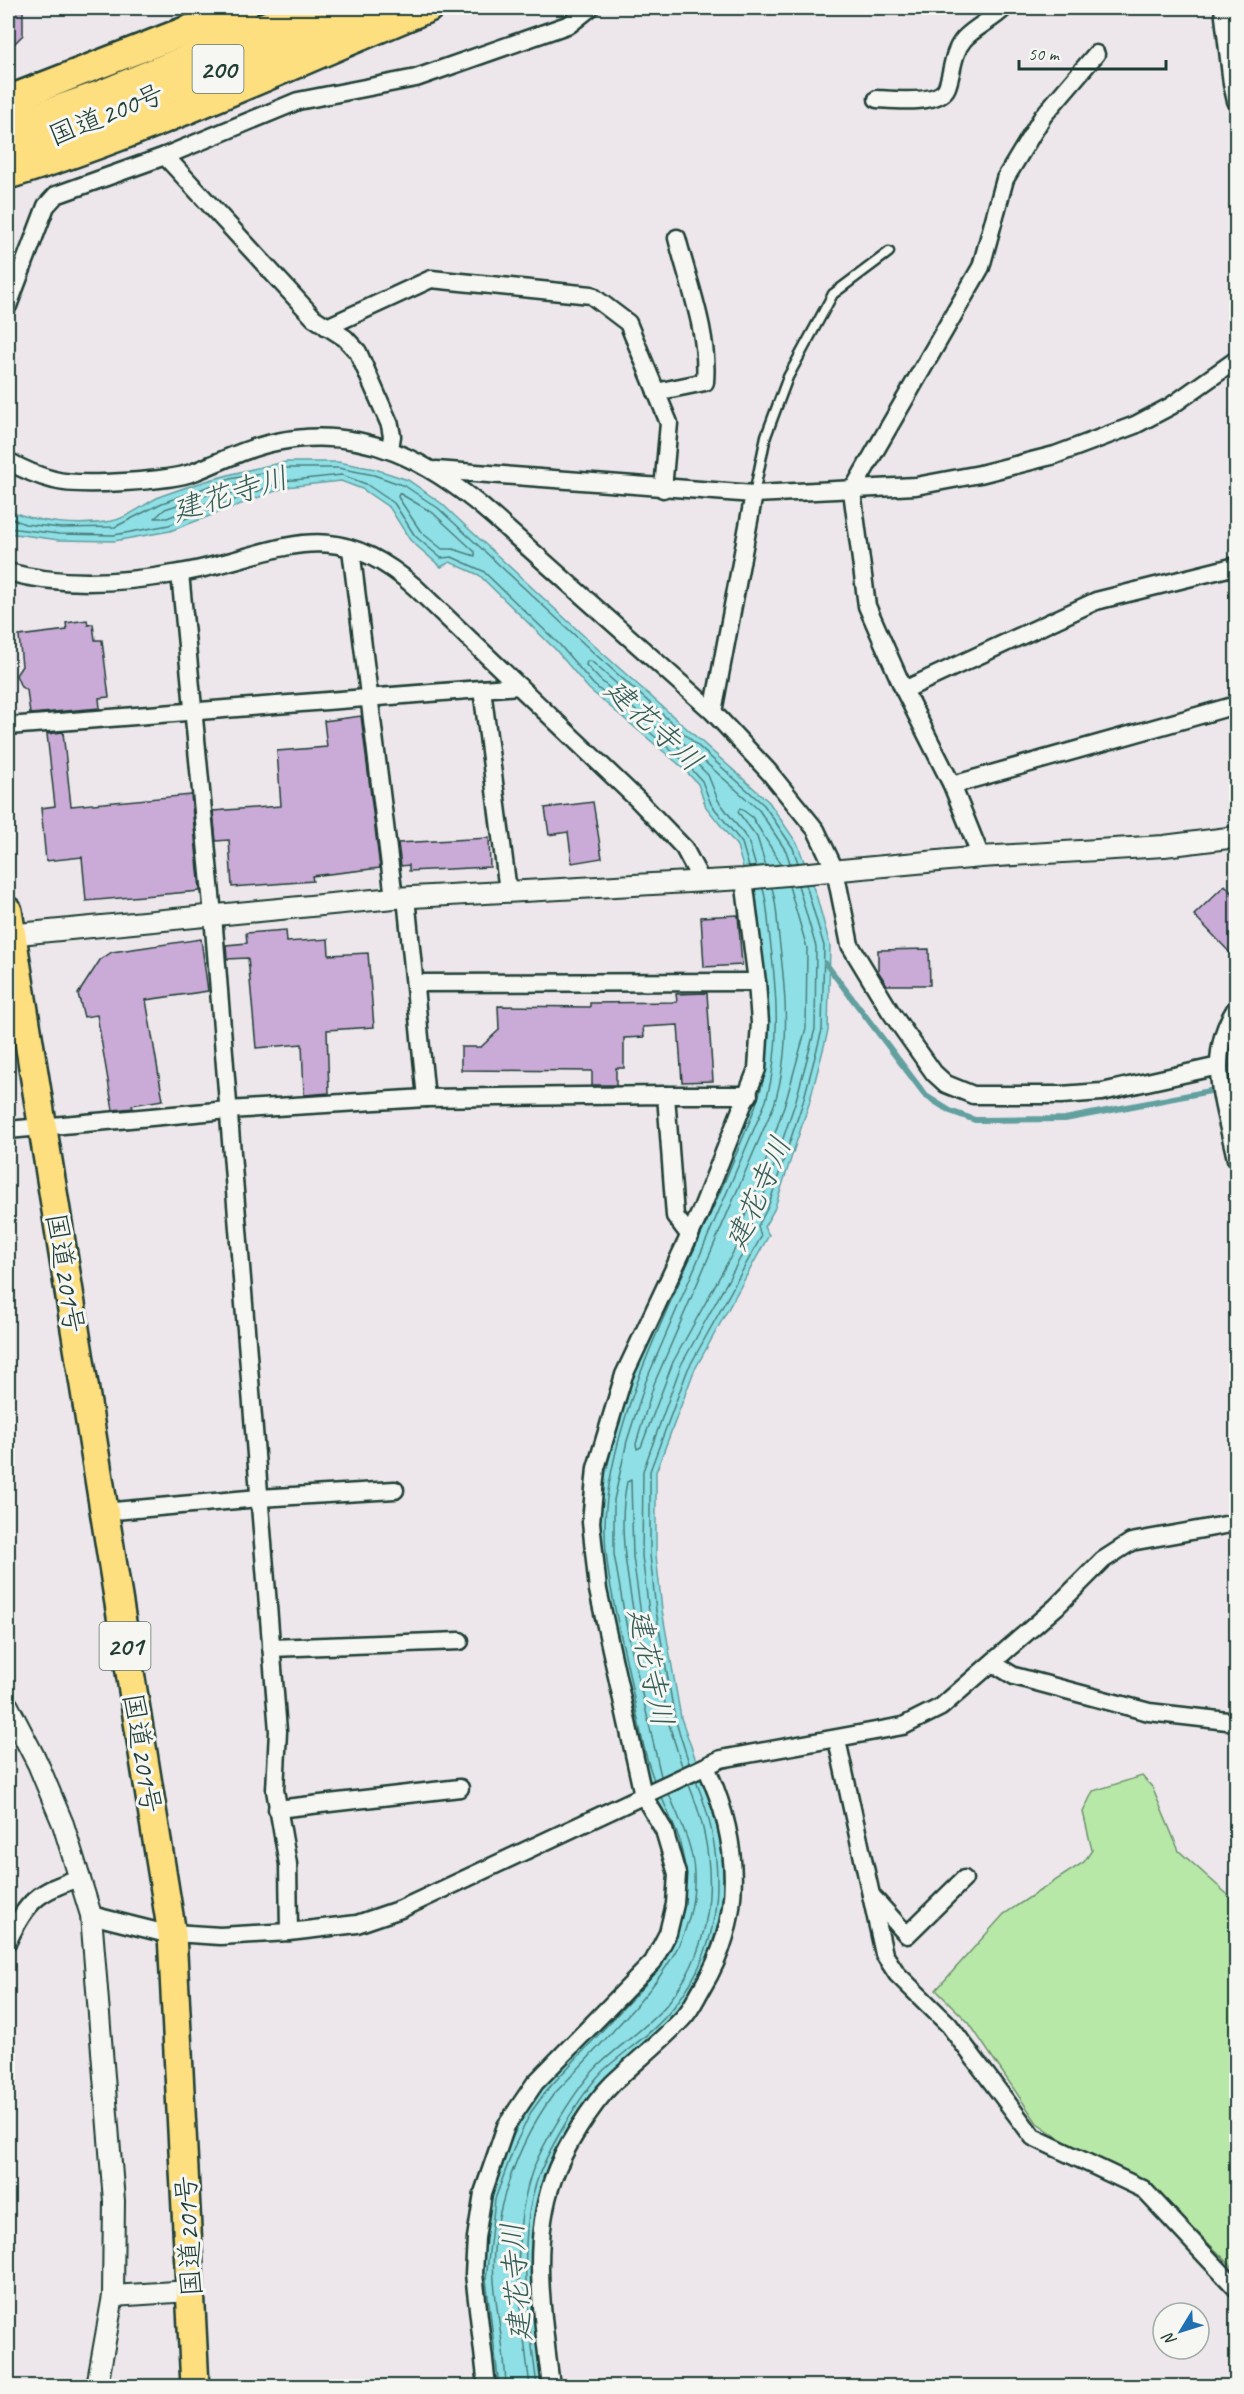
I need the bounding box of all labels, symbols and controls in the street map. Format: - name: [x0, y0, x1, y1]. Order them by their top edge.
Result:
- scale bar: [1019, 33, 1166, 71]
- text: 50 m: [1028, 43, 1061, 65]
- road number: 200: [192, 45, 244, 93]
- street label: 国道200号: [43, 75, 169, 154]
- water label: 建花寺川: [167, 458, 293, 530]
- water label: 建花寺川: [597, 670, 711, 780]
- water label: 建花寺川: [716, 1130, 800, 1256]
- street label: 国道201号: [39, 1210, 92, 1336]
- water label: 建花寺川: [620, 1604, 682, 1730]
- road number: 201: [100, 1622, 150, 1670]
- street label: 国道201号: [116, 1690, 169, 1816]
- street label: 国道201号: [168, 2174, 209, 2298]
- water label: 建花寺川: [493, 2221, 539, 2343]
- north arrow: [1151, 2301, 1211, 2361]
- text: N: [1157, 2327, 1181, 2350]

